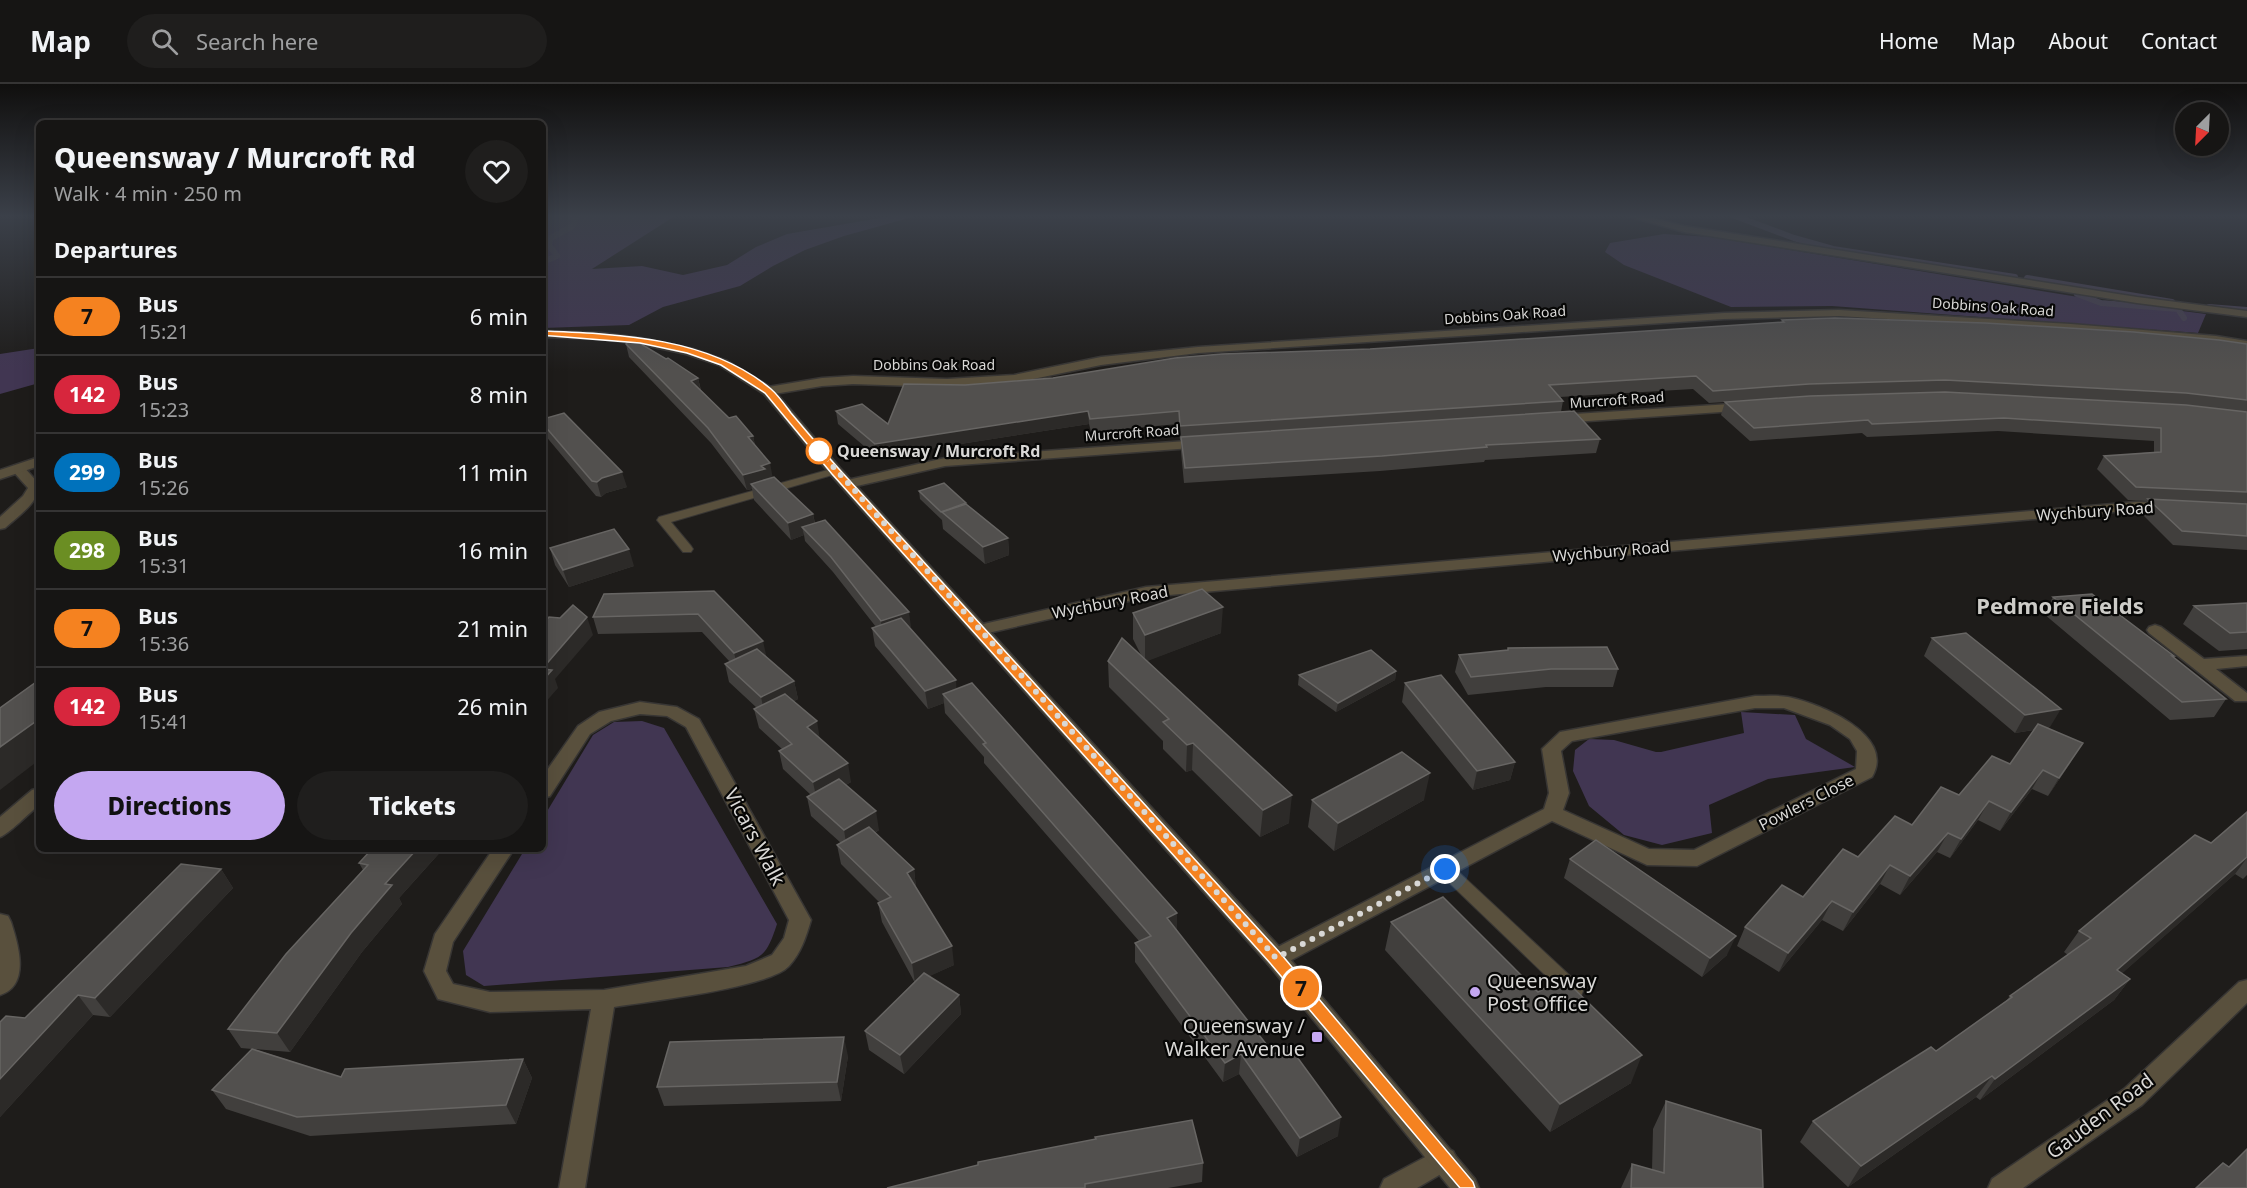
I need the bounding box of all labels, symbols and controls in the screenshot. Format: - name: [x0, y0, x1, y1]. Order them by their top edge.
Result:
- search box: [127, 14, 547, 68]
- text: Map: [30, 22, 91, 60]
- icon: search: [148, 25, 181, 58]
- text: Search here: [196, 26, 318, 56]
- text: Home: [1879, 27, 1939, 55]
- text: Map: [1972, 27, 2015, 55]
- text: About: [2048, 27, 2108, 55]
- text: Contact: [2141, 27, 2217, 55]
- north arrow: [2175, 102, 2229, 156]
- map controls: [2175, 102, 2229, 156]
- text: Queensway / Murcroft Rd: [54, 138, 416, 176]
- button: heart: [465, 140, 528, 203]
- text: Walk · 4 min · 250 m: [54, 180, 242, 207]
- text: Departures: [54, 234, 178, 264]
- text: Bus: [138, 288, 178, 318]
- street label: Dobbins Oak Road: [1931, 293, 2055, 320]
- text: 6 min: [470, 301, 528, 331]
- street label: Dobbins Oak Road: [1443, 301, 1567, 328]
- text: 7: [81, 302, 93, 330]
- text: 15:21: [138, 318, 189, 345]
- street label: Dobbins Oak Road: [873, 355, 995, 374]
- text: Bus: [138, 366, 178, 396]
- text: 8 min: [470, 379, 528, 409]
- text: 142: [69, 380, 105, 408]
- street label: Murcroft Road: [1569, 387, 1665, 412]
- text: 15:23: [138, 396, 189, 423]
- street label: Murcroft Road: [1084, 420, 1180, 445]
- marker: Queensway / Murcroft Rd: [806, 438, 832, 464]
- place label: Queensway / Murcroft Rd: [837, 440, 1040, 462]
- text: Bus: [138, 444, 178, 474]
- text: 11 min: [457, 457, 528, 487]
- text: 299: [69, 458, 105, 486]
- text: 15:26: [138, 474, 189, 501]
- street label: Wychbury Road: [2036, 496, 2154, 526]
- text: Bus: [138, 522, 178, 552]
- text: 16 min: [457, 535, 528, 565]
- street label: Wychbury Road: [1551, 535, 1671, 567]
- text: 298: [69, 536, 105, 564]
- text: 15:31: [138, 552, 189, 579]
- street label: Wychbury Road: [1050, 580, 1170, 624]
- district label: Pedmore Fields: [1976, 590, 2144, 620]
- text: Bus: [138, 600, 178, 630]
- text: 21 min: [457, 613, 528, 643]
- text: 7: [81, 614, 93, 642]
- text: 15:36: [138, 630, 189, 657]
- text: Bus: [138, 678, 178, 708]
- text: 26 min: [457, 691, 528, 721]
- text: 142: [69, 692, 105, 720]
- text: 15:41: [138, 708, 189, 735]
- street label: Powlers Close: [1755, 769, 1857, 835]
- button: Directions: [54, 771, 285, 840]
- button: Tickets: [297, 771, 528, 840]
- street label: Vicars Walk: [719, 784, 792, 890]
- your location: [1430, 854, 1460, 884]
- place label: Queensway Post Office: [1487, 967, 1597, 1017]
- line badge: 7: [1282, 968, 1320, 1008]
- text: 7: [1295, 974, 1307, 1002]
- marker: Queensway Post Office: [1468, 985, 1482, 999]
- place label: Queensway / Walker Avenue: [1165, 1012, 1306, 1062]
- marker: Queensway / Walker Avenue: [1310, 1030, 1324, 1044]
- street label: Gauden Road: [2041, 1067, 2159, 1165]

